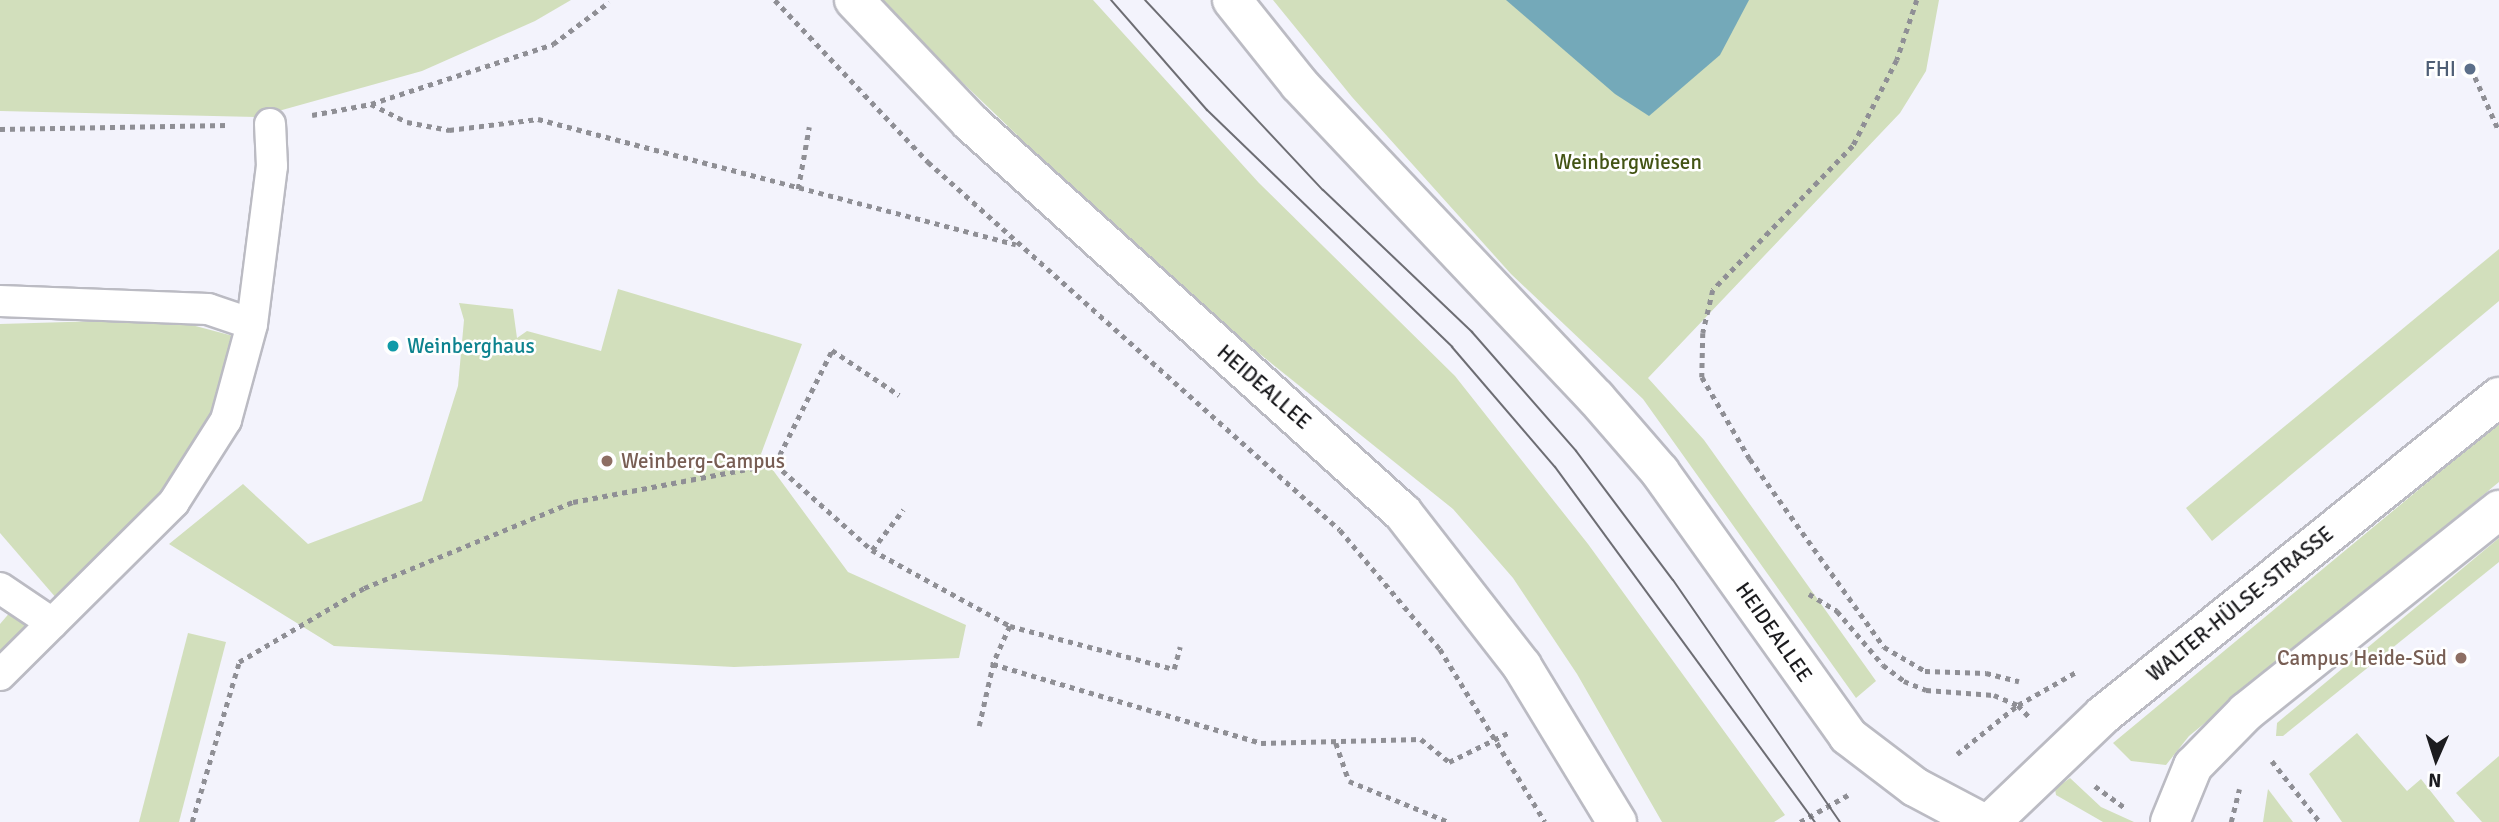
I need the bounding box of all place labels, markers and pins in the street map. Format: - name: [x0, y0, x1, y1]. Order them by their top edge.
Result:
- place label: FHI: [2425, 56, 2456, 82]
- marker: FHI: [2462, 61, 2478, 77]
- place label: Weinberghaus: [407, 333, 535, 359]
- marker: Weinberghaus: [385, 338, 401, 354]
- place label: Weinberg-Campus: [621, 448, 785, 474]
- marker: Weinberg-Campus: [599, 453, 615, 469]
- place label: Campus Heide-Süd: [2277, 645, 2447, 671]
- marker: Campus Heide-Süd: [2453, 650, 2469, 666]

